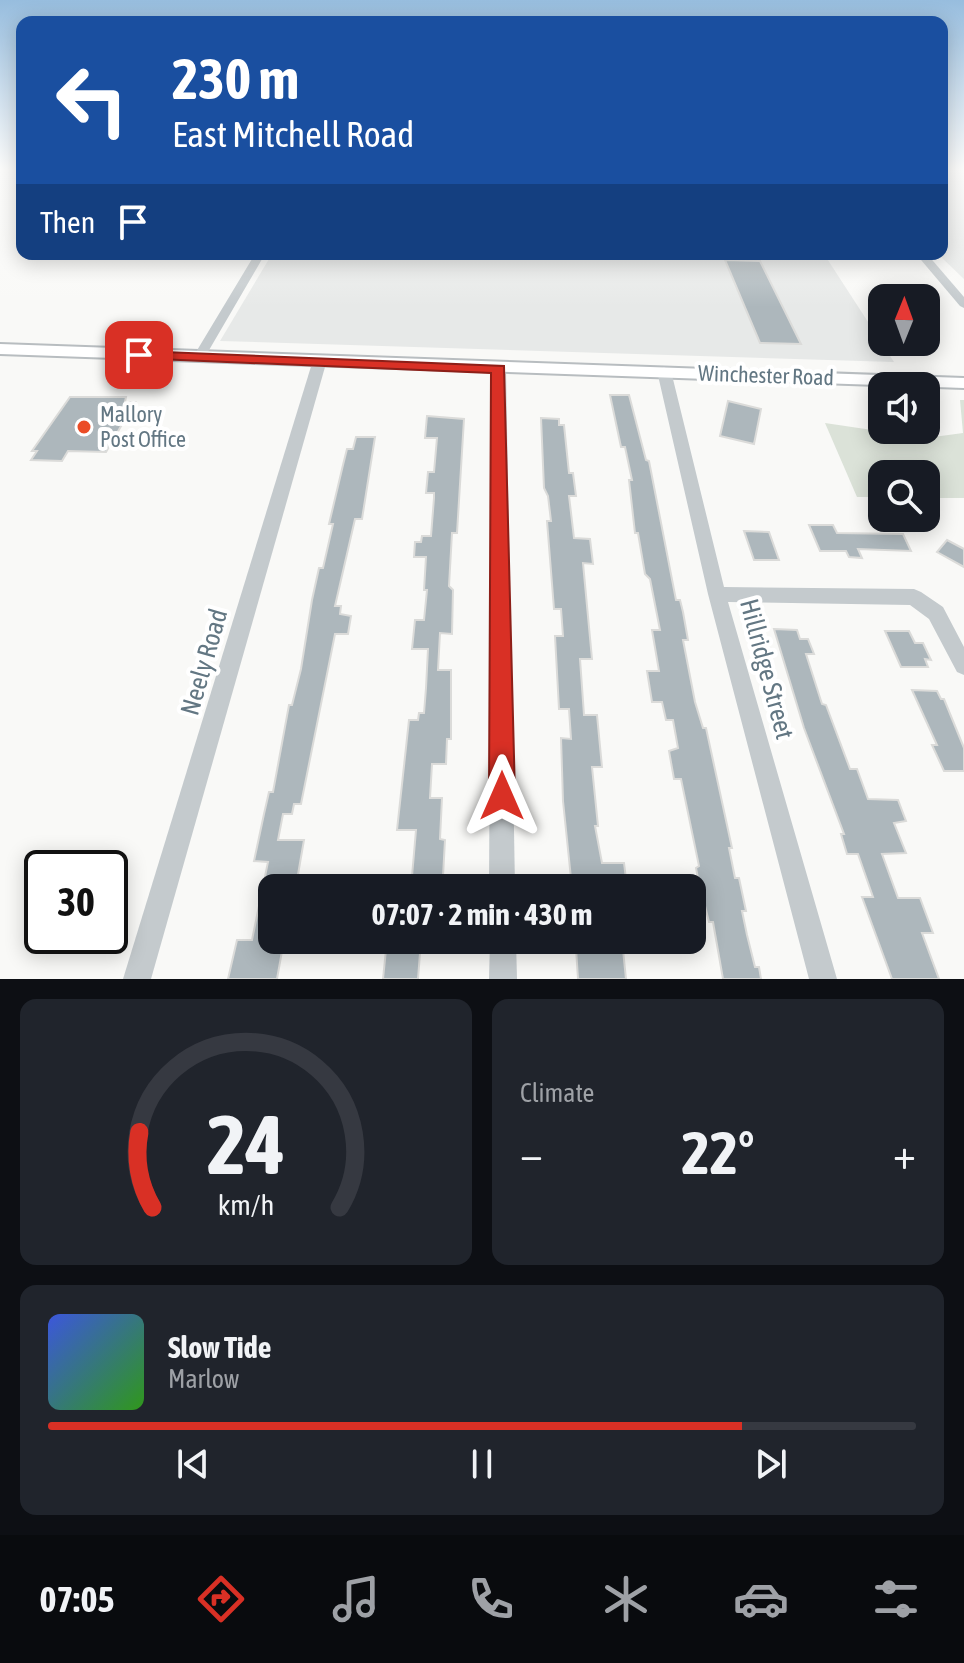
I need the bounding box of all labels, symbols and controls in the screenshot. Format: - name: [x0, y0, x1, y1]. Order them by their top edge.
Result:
- text: 230 m: [172, 47, 299, 111]
- icon: left: [40, 48, 144, 152]
- text: East Mitchell Road: [172, 113, 414, 155]
- icon: arrive: [111, 200, 155, 244]
- text: Then: [40, 205, 95, 239]
- north arrow: [868, 284, 940, 356]
- map controls: [868, 284, 940, 532]
- pin: [105, 321, 173, 389]
- icon: arrive: [117, 333, 161, 377]
- street label: Winchester Road: [698, 360, 834, 390]
- button: sound: [868, 372, 940, 444]
- place label: Mallory Post Office: [100, 401, 186, 452]
- marker: Mallory Post Office: [75, 418, 93, 436]
- button: search: [868, 460, 940, 532]
- street label: Hillridge Street: [734, 596, 800, 742]
- street label: Neely Road: [175, 605, 233, 719]
- position arrow: [460, 754, 544, 838]
- speed limit sign: 30: [24, 850, 128, 954]
- text: 07:07 · 2 min · 430 m: [372, 897, 592, 931]
- text: Climate: [520, 1078, 594, 1108]
- text: 24: [207, 1096, 285, 1192]
- text: 22°: [682, 1118, 754, 1187]
- text: −: [520, 1128, 543, 1178]
- text: +: [893, 1128, 916, 1178]
- text: km/h: [218, 1188, 274, 1221]
- text: Slow Tide: [168, 1330, 271, 1364]
- text: Marlow: [168, 1364, 239, 1394]
- icon: previous: [171, 1442, 215, 1486]
- icon: pause: [460, 1442, 504, 1486]
- icon: next: [749, 1442, 793, 1486]
- icon: directions: [193, 1571, 249, 1627]
- icon: music: [328, 1571, 384, 1627]
- icon: phone: [463, 1571, 519, 1627]
- icon: climate: [598, 1571, 654, 1627]
- icon: car: [733, 1571, 789, 1627]
- icon: filters: [868, 1571, 924, 1627]
- text: 07:05: [40, 1578, 114, 1620]

